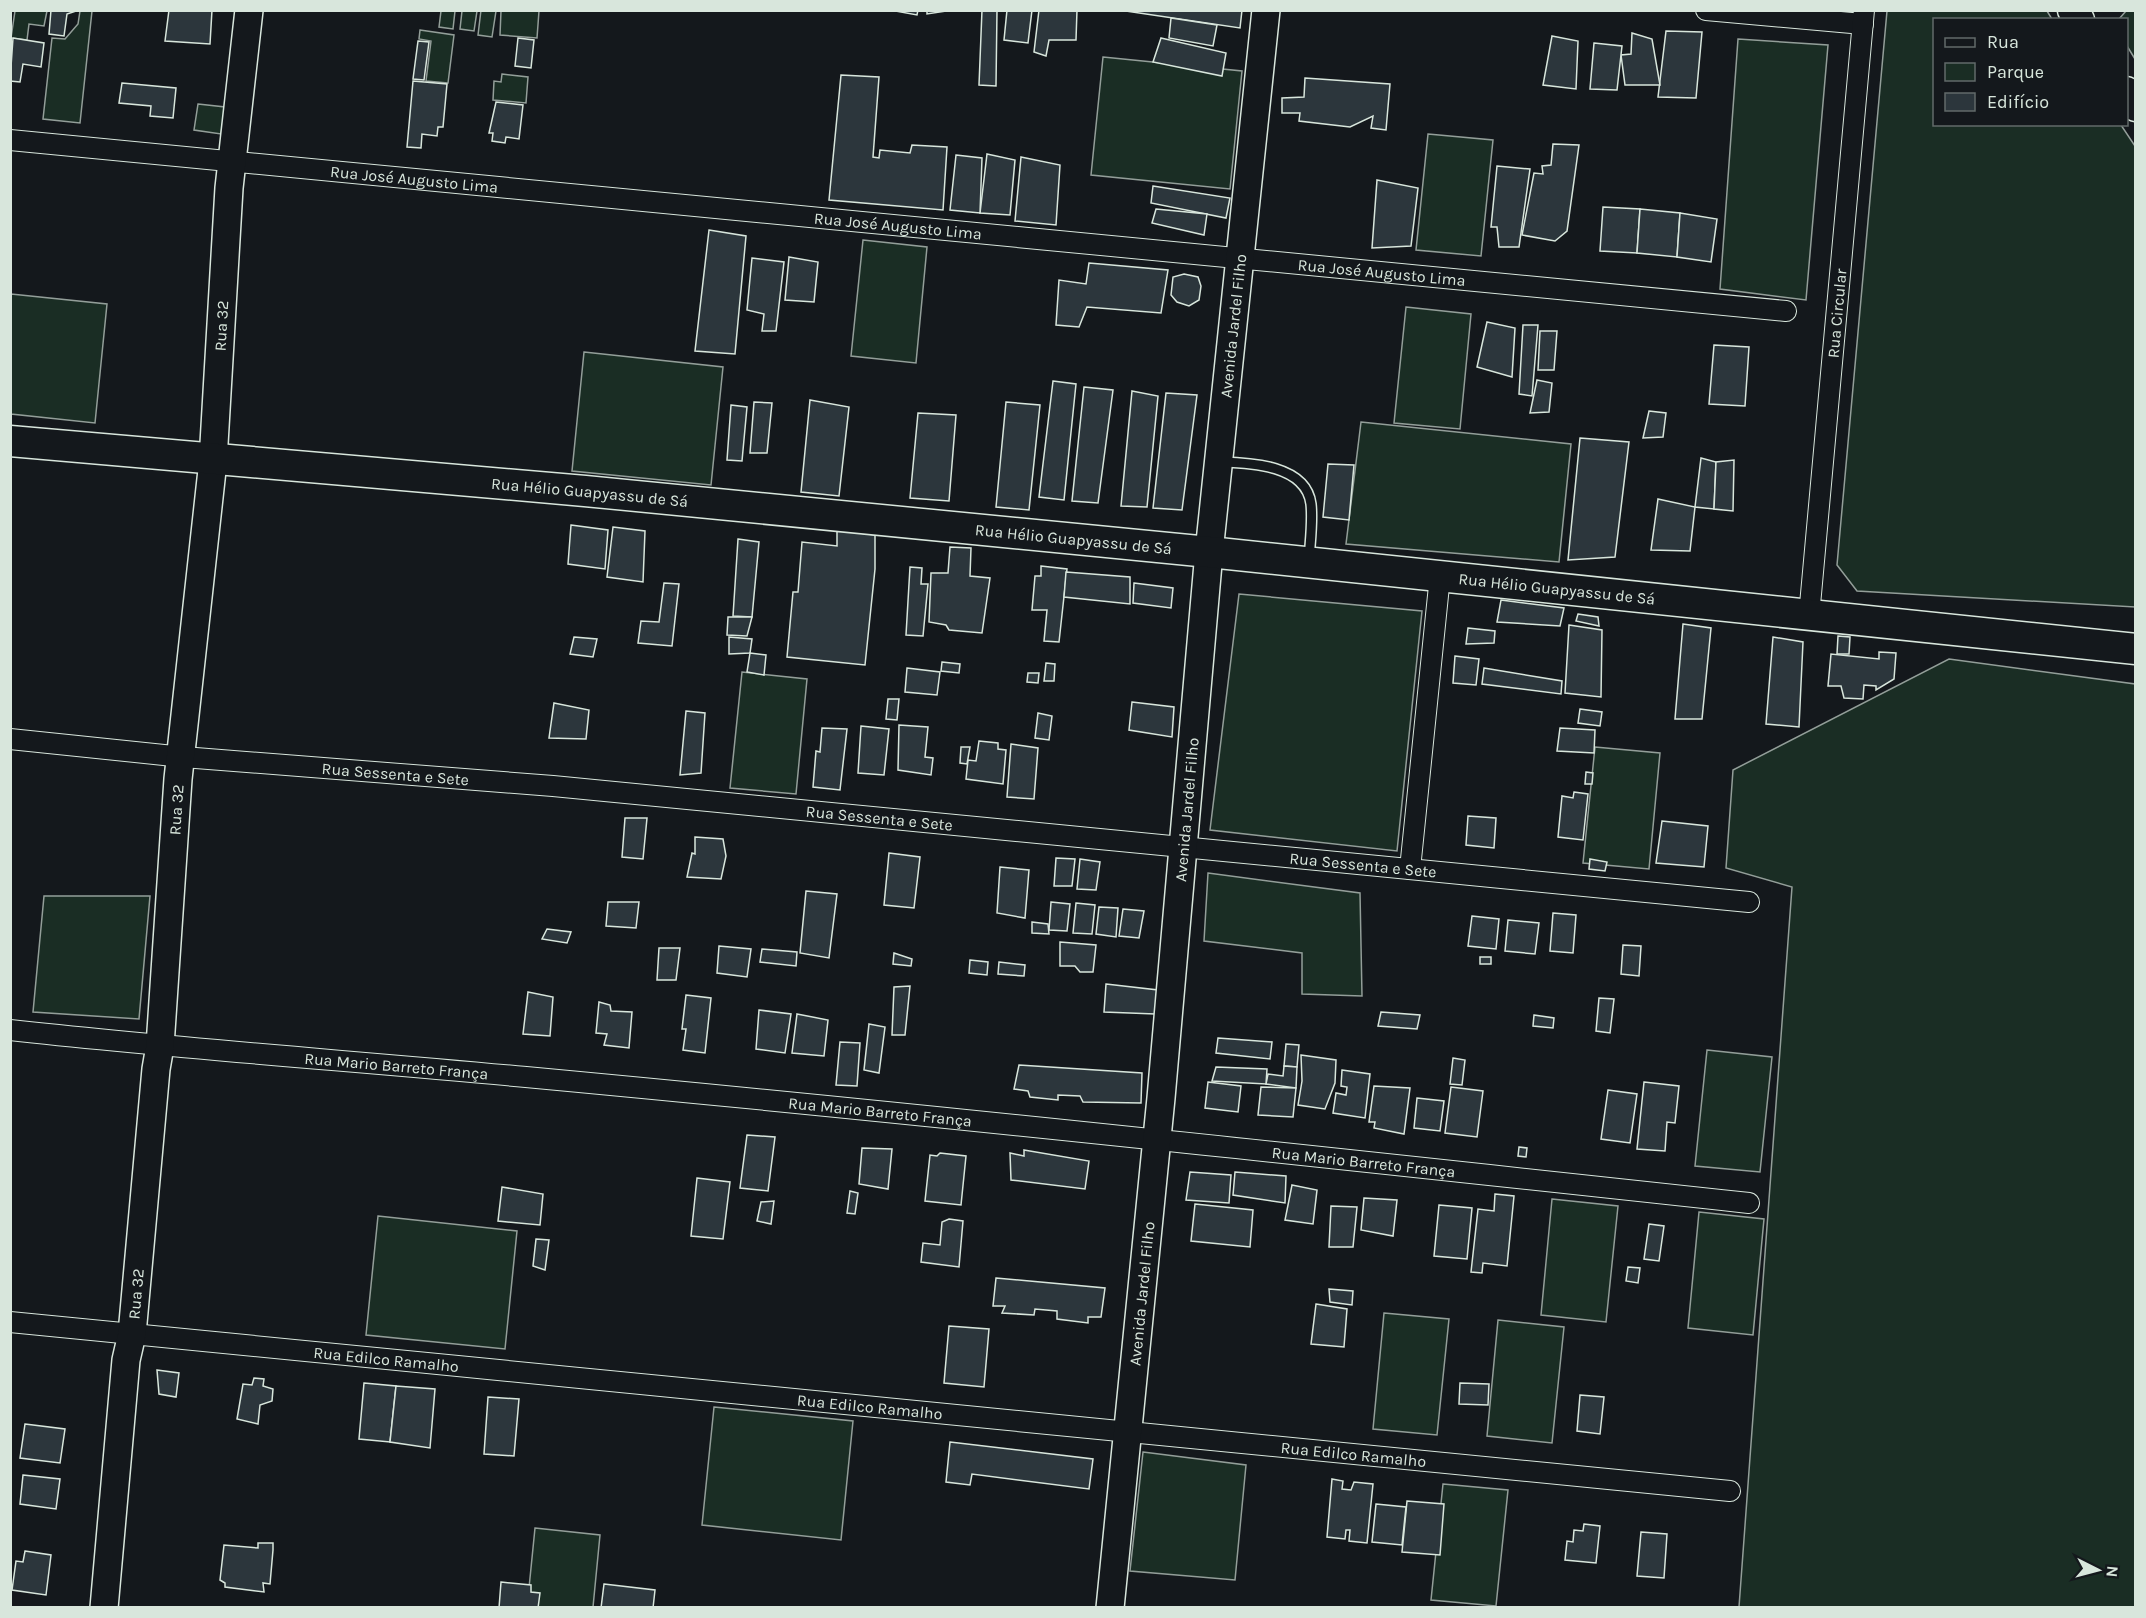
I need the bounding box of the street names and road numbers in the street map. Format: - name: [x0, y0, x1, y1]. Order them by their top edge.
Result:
- street label: Rua José Augusto Lima: [329, 162, 499, 197]
- street label: Rua José Augusto Lima: [813, 208, 983, 244]
- street label: Avenida Jardel Filho: [1216, 253, 1250, 399]
- street label: Rua José Augusto Lima: [1297, 255, 1466, 290]
- street label: Rua Circular: [1823, 268, 1851, 359]
- street label: Rua 32: [210, 300, 232, 352]
- street label: Rua Hélio Guapyassu de Sá: [490, 474, 689, 511]
- street label: Rua Hélio Guapyassu de Sá: [974, 520, 1173, 558]
- street label: Rua Hélio Guapyassu de Sá: [1458, 569, 1656, 609]
- street label: Avenida Jardel Filho: [1171, 737, 1203, 883]
- street label: Rua Sessenta e Sete: [321, 759, 470, 789]
- street label: Rua 32: [165, 784, 188, 836]
- street label: Rua Sessenta e Sete: [805, 802, 954, 835]
- street label: Rua Sessenta e Sete: [1289, 848, 1437, 882]
- street label: Rua Mario Barreto França: [304, 1049, 489, 1084]
- street label: Rua Mario Barreto França: [787, 1093, 973, 1131]
- street label: Rua Mario Barreto França: [1271, 1143, 1456, 1181]
- street label: Avenida Jardel Filho: [1125, 1221, 1159, 1367]
- street label: Rua 32: [124, 1268, 148, 1320]
- street label: Rua Edilco Ramalho: [313, 1343, 460, 1376]
- street label: Rua Edilco Ramalho: [796, 1390, 943, 1424]
- street label: Rua Edilco Ramalho: [1280, 1438, 1427, 1471]

